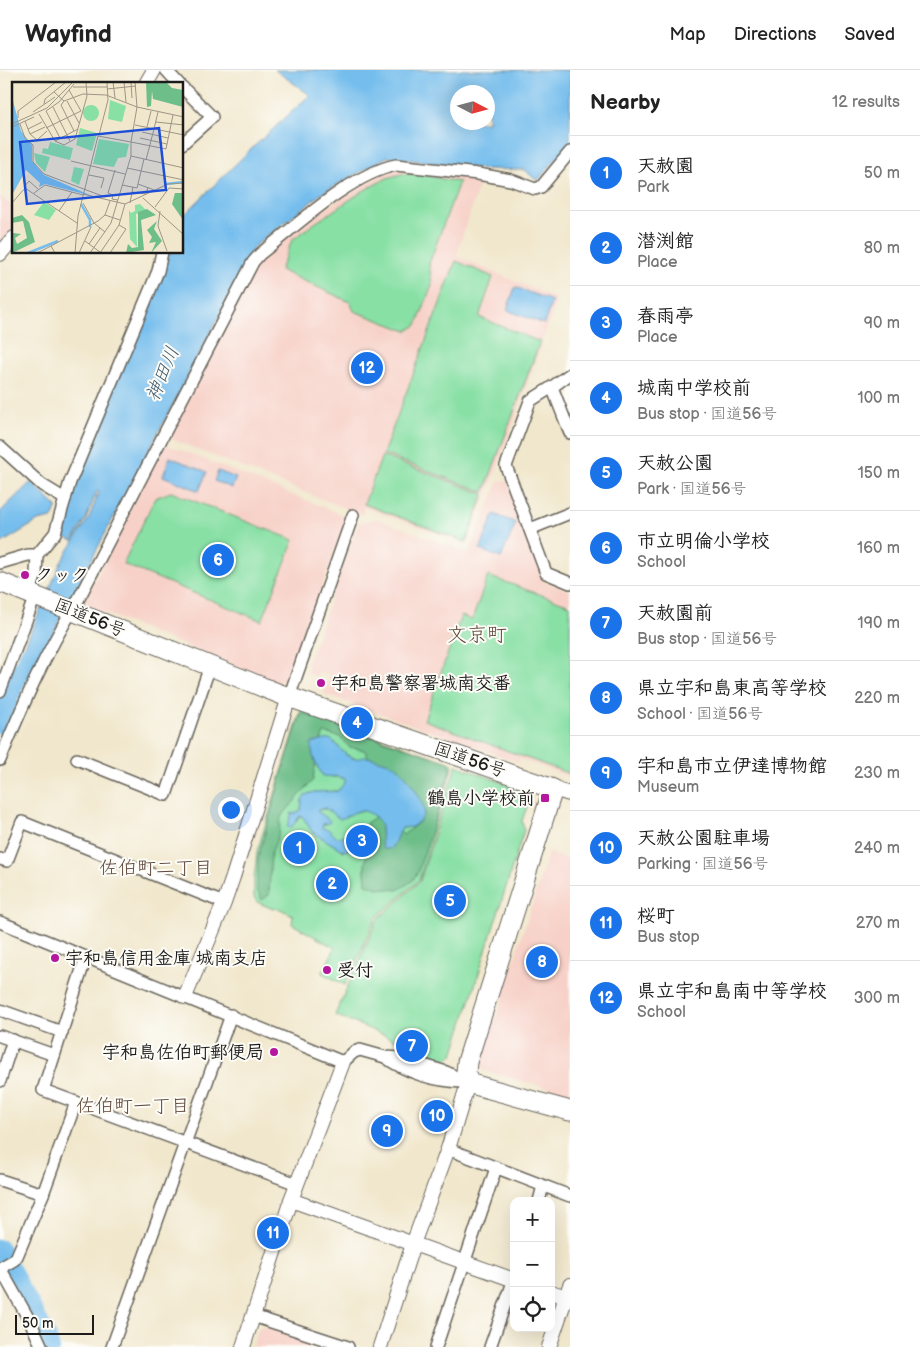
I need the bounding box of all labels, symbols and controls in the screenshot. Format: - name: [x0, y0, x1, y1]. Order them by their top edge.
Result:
- text: Wayfind: [25, 20, 112, 49]
- text: Map: [670, 24, 706, 45]
- text: Directions: [734, 24, 816, 45]
- text: Saved: [844, 24, 895, 45]
- inset map: [12, 82, 184, 254]
- north arrow: [450, 85, 495, 130]
- text: Nearby: [590, 90, 660, 115]
- text: 12 results: [832, 93, 900, 112]
- text: 天赦園: [637, 155, 694, 178]
- text: 1: [603, 164, 609, 183]
- text: 50 m: [864, 164, 900, 183]
- text: Park: [637, 178, 669, 197]
- text: 潜渕館: [637, 230, 694, 253]
- text: 2: [601, 239, 611, 258]
- text: 80 m: [864, 239, 900, 258]
- text: Place: [637, 253, 678, 272]
- text: 春雨亭: [637, 305, 694, 328]
- text: 3: [601, 314, 611, 333]
- text: 90 m: [864, 314, 900, 333]
- text: Place: [637, 328, 678, 347]
- water label: 神田川: [141, 343, 185, 405]
- pin: 12: [351, 349, 383, 387]
- text: 城南中学校前: [637, 377, 751, 400]
- text: 4: [601, 389, 611, 408]
- text: 100 m: [857, 389, 900, 408]
- text: Bus stop · 国道56号: [637, 405, 777, 424]
- text: 天赦公園: [637, 452, 713, 475]
- text: 5: [601, 464, 611, 483]
- text: 150 m: [858, 464, 900, 483]
- text: Park · 国道56号: [637, 480, 746, 499]
- text: 市立明倫小学校: [637, 530, 770, 553]
- text: 6: [601, 539, 611, 558]
- text: 160 m: [857, 539, 900, 558]
- pin: 6: [202, 541, 234, 579]
- text: School: [637, 553, 686, 572]
- place label: クック: [35, 565, 89, 586]
- marker: クック: [19, 569, 31, 581]
- street label: 国道56号: [51, 594, 129, 642]
- text: 天赦園前: [637, 602, 713, 625]
- text: 7: [602, 614, 610, 633]
- text: 190 m: [858, 614, 900, 633]
- district label: 文京町: [447, 623, 507, 647]
- text: Bus stop · 国道56号: [637, 630, 777, 649]
- place label: 宇和島警察署城南交番: [331, 673, 511, 694]
- marker: 宇和島警察署城南交番: [315, 677, 327, 689]
- text: 県立宇和島東高等学校: [637, 677, 827, 700]
- text: 8: [601, 689, 611, 708]
- text: 220 m: [854, 689, 900, 708]
- pin: 4: [341, 704, 373, 742]
- text: School · 国道56号: [637, 705, 763, 724]
- street label: 国道56号: [431, 738, 509, 782]
- text: 宇和島市立伊達博物館: [637, 755, 827, 778]
- text: 9: [601, 764, 611, 783]
- text: 230 m: [854, 764, 900, 783]
- text: Museum: [637, 778, 699, 797]
- place label: 鶴島小学校前: [427, 788, 535, 809]
- marker: 鶴島小学校前: [539, 792, 551, 804]
- your location: [218, 797, 244, 823]
- pin: 3: [346, 822, 378, 860]
- text: 天赦公園駐車場: [637, 827, 770, 850]
- pin: 1: [283, 829, 315, 867]
- text: 10: [598, 839, 614, 858]
- text: 240 m: [854, 839, 900, 858]
- text: Parking · 国道56号: [637, 855, 768, 874]
- district label: 佐伯町二丁目: [99, 857, 213, 880]
- pin: 2: [316, 865, 348, 903]
- pin: 5: [434, 882, 466, 920]
- text: 桜町: [637, 905, 675, 928]
- text: 11: [599, 914, 613, 933]
- text: 270 m: [856, 914, 900, 933]
- text: Bus stop: [637, 928, 700, 947]
- pin: 8: [526, 943, 558, 981]
- place label: 宇和島信用金庫 城南支店: [65, 948, 268, 969]
- marker: 宇和島信用金庫 城南支店: [49, 952, 61, 964]
- place label: 受付: [337, 960, 373, 981]
- marker: 受付: [321, 964, 333, 976]
- text: 県立宇和島南中等学校: [637, 980, 827, 1003]
- text: 12: [598, 989, 614, 1008]
- text: 300 m: [854, 989, 900, 1008]
- text: School: [637, 1003, 686, 1022]
- pin: 7: [396, 1027, 428, 1065]
- place label: 宇和島佐伯町郵便局: [102, 1042, 264, 1063]
- marker: 宇和島佐伯町郵便局: [268, 1046, 280, 1058]
- district label: 佐伯町一丁目: [76, 1095, 190, 1118]
- pin: 10: [421, 1097, 453, 1135]
- pin: 9: [371, 1112, 403, 1150]
- map controls: [510, 1197, 555, 1332]
- button: +: [510, 1197, 555, 1242]
- pin: 11: [257, 1214, 289, 1252]
- button: −: [510, 1242, 555, 1287]
- button: locate: [510, 1287, 555, 1332]
- scale bar: [15, 1312, 94, 1335]
- text: 50 m: [22, 1315, 54, 1332]

